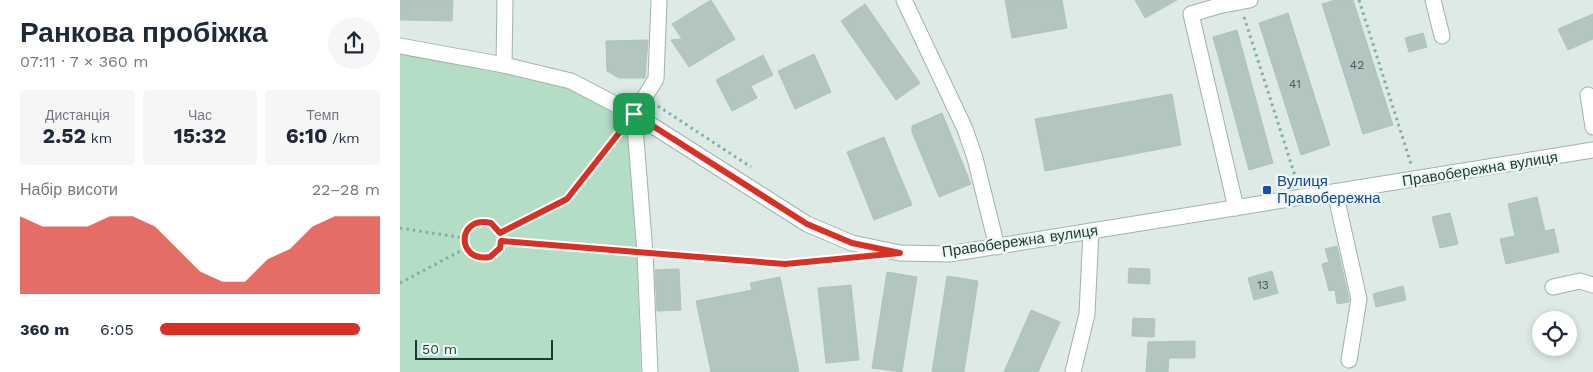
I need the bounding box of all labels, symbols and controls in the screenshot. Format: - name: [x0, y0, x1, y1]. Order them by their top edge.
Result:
- text: Ранкова пробіжка: [20, 16, 268, 49]
- button: share: [328, 17, 380, 69]
- text: 07:11 · 7 × 360 m: [20, 52, 149, 71]
- house number: 42: [1350, 58, 1364, 72]
- house number: 41: [1289, 77, 1301, 91]
- pin: [613, 93, 655, 135]
- icon: arrive: [620, 100, 648, 128]
- text: Дистанція: [45, 107, 110, 123]
- text: Час: [188, 107, 212, 123]
- text: Темп: [306, 107, 339, 123]
- text: 2.52: [43, 123, 86, 148]
- text: 15:32: [174, 123, 226, 148]
- text: 6:10: [286, 123, 327, 148]
- text: km: [86, 130, 112, 146]
- text: /km: [327, 130, 360, 146]
- street label: Правобережна вулиця: [1401, 148, 1559, 190]
- place label: Вулиця Правобережна: [1277, 172, 1381, 207]
- text: Набір висоти: [20, 180, 118, 199]
- text: 22–28 m: [312, 180, 380, 199]
- marker: Вулиця Правобережна: [1261, 184, 1273, 196]
- street label: Правобережна вулиця: [941, 221, 1099, 261]
- house number: 13: [1257, 278, 1269, 292]
- map controls: [1532, 311, 1577, 356]
- button: locate: [1532, 311, 1577, 356]
- text: 360 m: [20, 320, 69, 339]
- text: 6:05: [100, 320, 134, 339]
- scale bar: [415, 337, 552, 360]
- text: 50 m: [422, 341, 457, 357]

